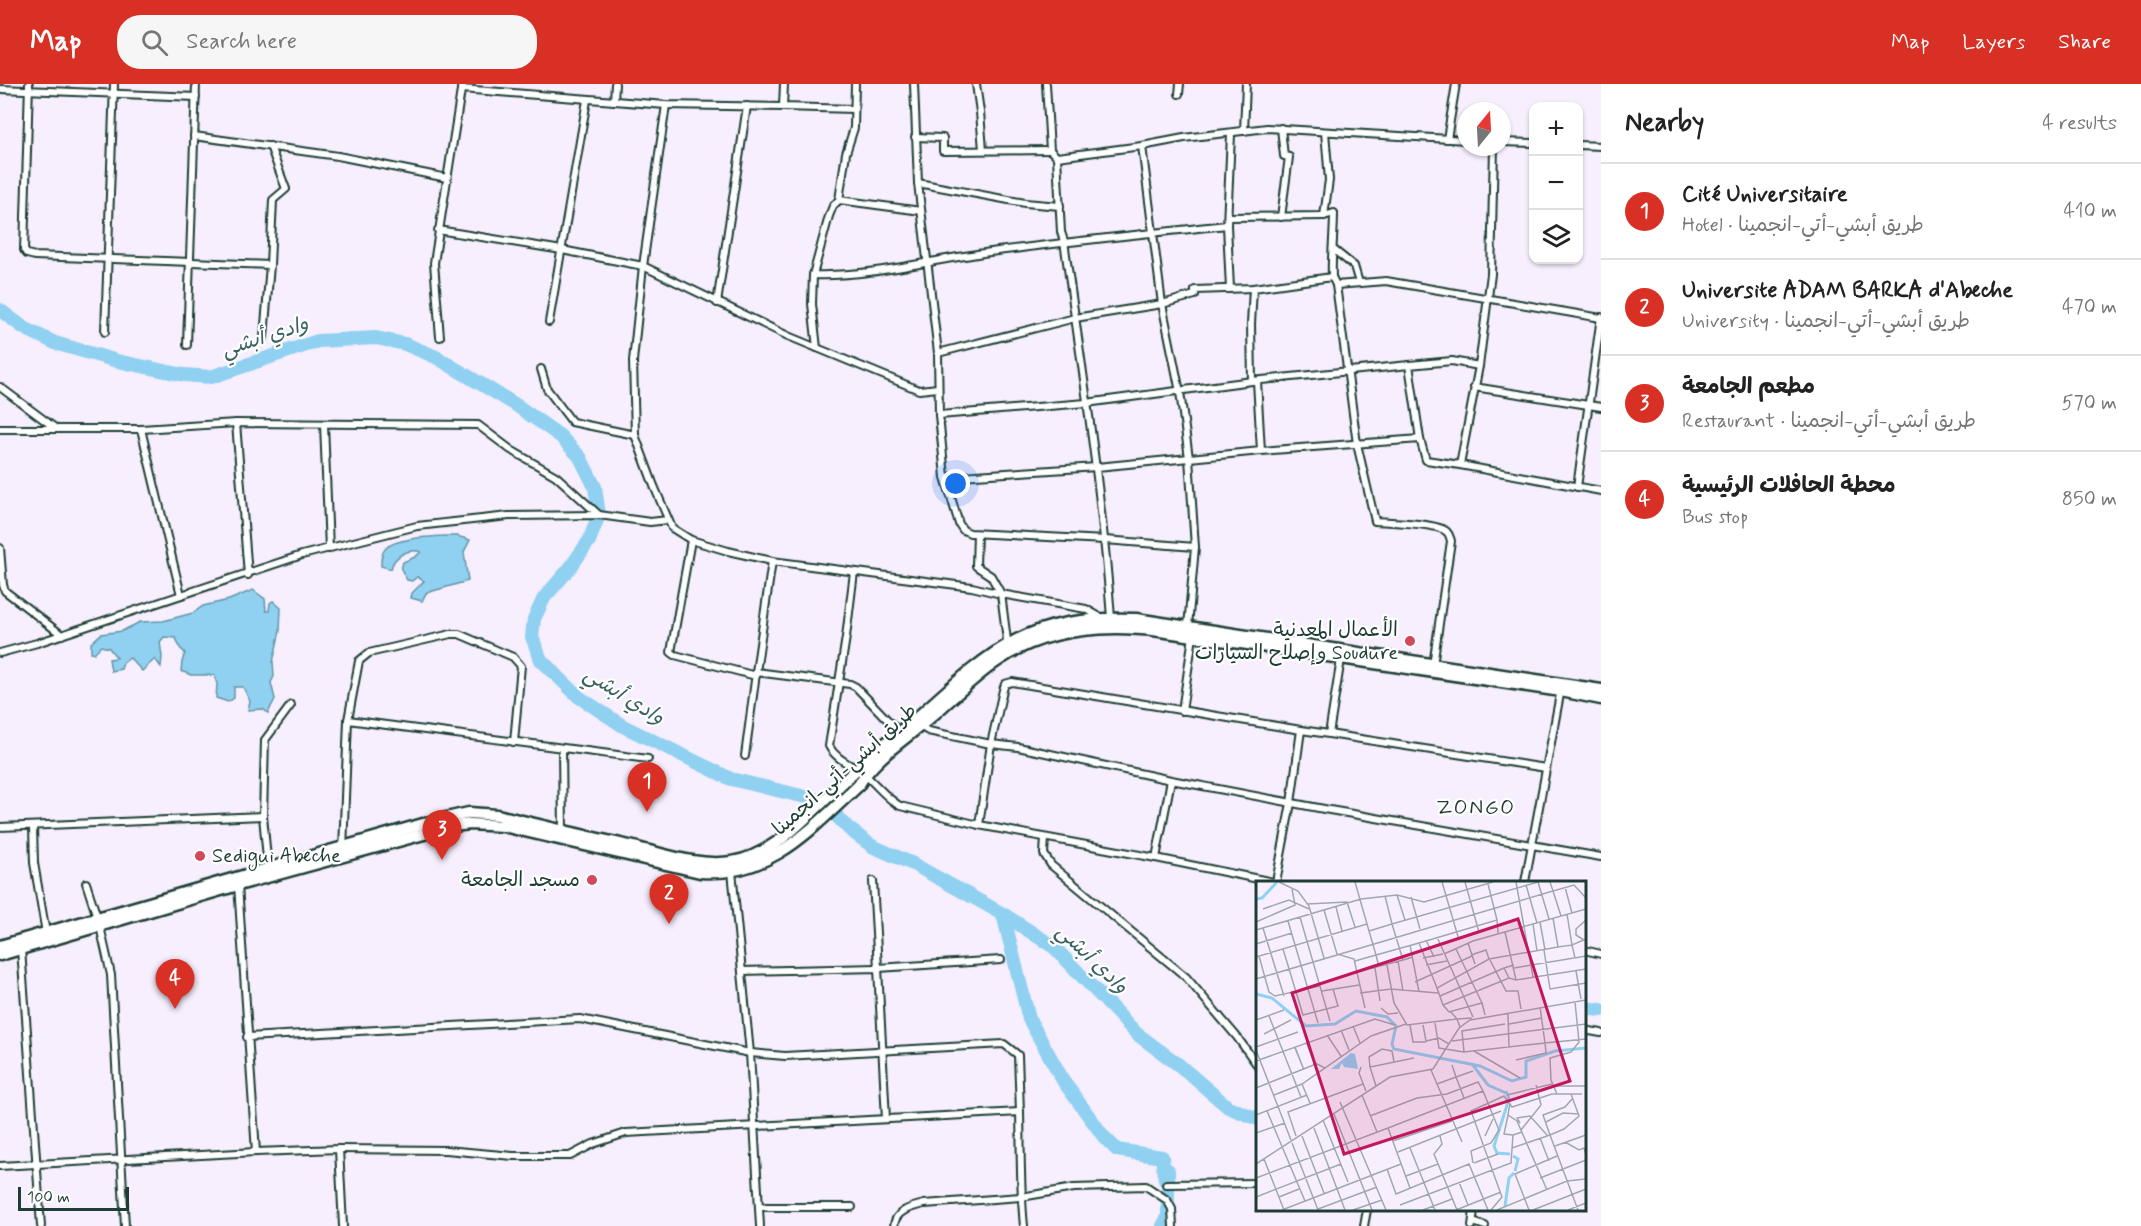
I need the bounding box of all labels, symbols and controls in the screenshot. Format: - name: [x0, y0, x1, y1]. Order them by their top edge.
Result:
- search box: [117, 15, 537, 69]
- text: Map: [30, 24, 81, 61]
- icon: search: [138, 26, 171, 59]
- text: Search here: [186, 28, 297, 56]
- text: Map: [1891, 28, 1929, 56]
- text: Layers: [1962, 28, 2025, 56]
- text: Share: [2058, 28, 2111, 56]
- north arrow: [1457, 102, 1511, 156]
- map controls: [1529, 102, 1583, 264]
- button: +: [1529, 102, 1583, 156]
- text: Nearby: [1625, 106, 1704, 140]
- text: 4 results: [2042, 110, 2117, 137]
- button: −: [1529, 156, 1583, 210]
- text: Cité Universitaire: [1682, 181, 1848, 209]
- text: 1: [1640, 198, 1649, 225]
- text: 410 m: [2063, 198, 2117, 225]
- button: layers: [1529, 210, 1583, 264]
- text: Hotel · طريق أبشي-أتي-انجمينا: [1682, 212, 1924, 239]
- text: Universite ADAM BARKA d'Abeche: [1682, 277, 2013, 305]
- text: 2: [1640, 294, 1649, 321]
- text: 470 m: [2062, 294, 2117, 321]
- text: University · طريق أبشي-أتي-انجمينا: [1682, 308, 1970, 335]
- water label: وادي أبشي: [218, 310, 313, 367]
- text: مطعم الجامعة: [1682, 373, 1815, 401]
- text: 3: [1640, 390, 1649, 417]
- text: 570 m: [2062, 390, 2117, 417]
- text: Restaurant · طريق أبشي-أتي-انجمينا: [1682, 408, 1976, 435]
- your location: [941, 469, 970, 498]
- text: محطة الحافلات الرئيسية: [1682, 472, 1896, 500]
- text: 4: [1639, 486, 1650, 513]
- text: 850 m: [2062, 486, 2117, 513]
- text: Bus stop: [1682, 504, 1748, 531]
- place label: الأعمال المعدنية وإصلاح السيارات Soudure: [1195, 616, 1398, 667]
- marker: الأعمال المعدنية وإصلاح السيارات Soudure: [1403, 634, 1417, 648]
- water label: وادي أبشي: [577, 660, 670, 734]
- street label: طريق أبشي-أتي-انجمينا: [767, 698, 925, 844]
- pin: 1: [628, 762, 666, 812]
- district label: ZONGO: [1436, 794, 1516, 822]
- pin: 3: [422, 810, 462, 860]
- place label: Sedigui Abeche: [212, 843, 341, 871]
- marker: Sedigui Abeche: [193, 849, 207, 863]
- place label: مسجد الجامعة: [461, 867, 580, 894]
- marker: مسجد الجامعة: [585, 873, 599, 887]
- pin: 2: [650, 874, 688, 924]
- inset map: [1256, 881, 1586, 1211]
- water label: وادي أبشي: [1048, 918, 1134, 1003]
- pin: 4: [156, 960, 195, 1009]
- scale bar: [18, 1184, 129, 1212]
- text: 100 m: [27, 1187, 70, 1208]

